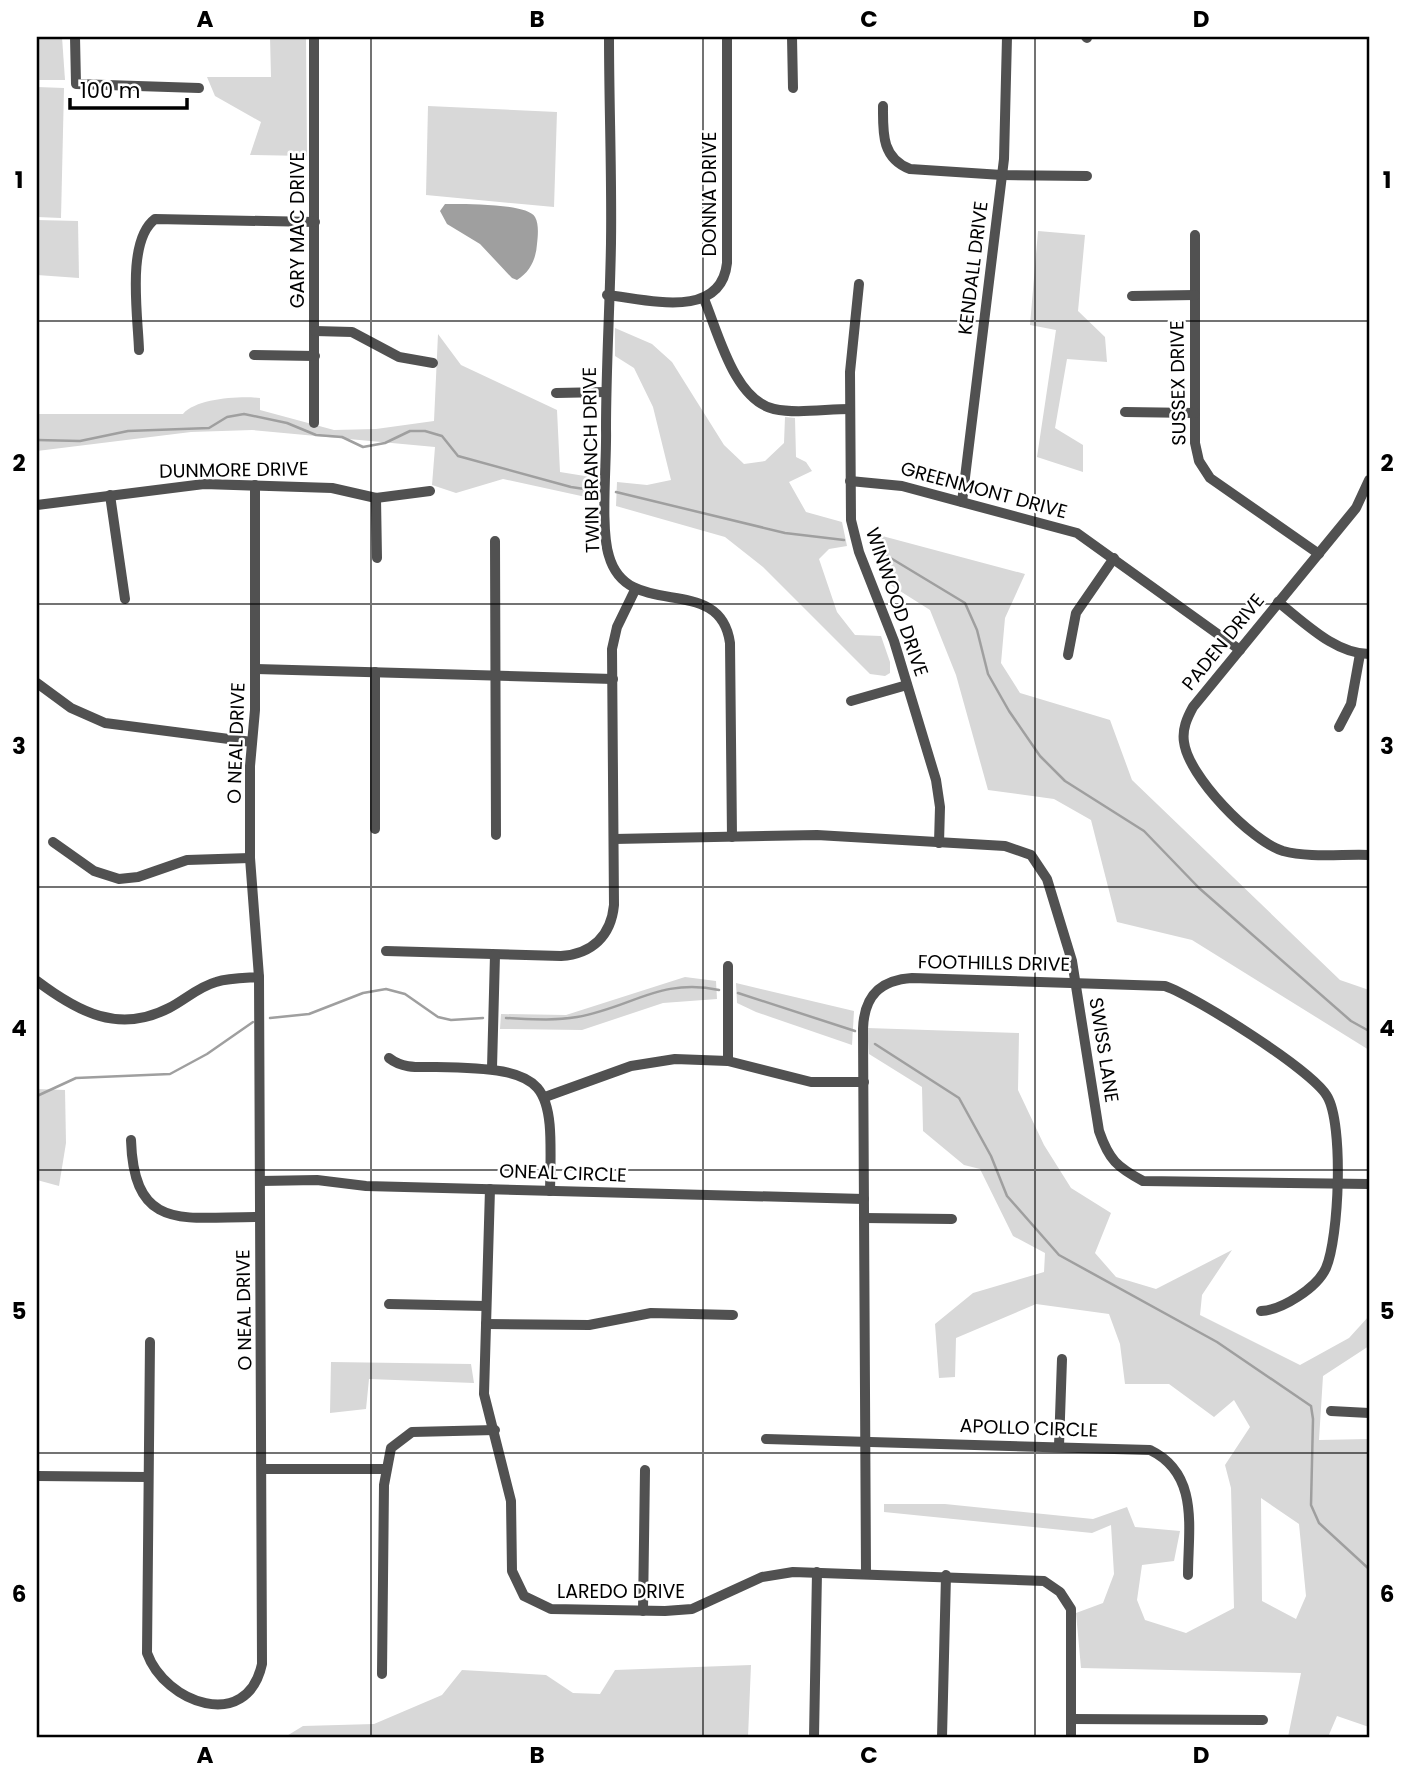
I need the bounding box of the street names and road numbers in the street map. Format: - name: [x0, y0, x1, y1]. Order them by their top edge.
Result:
- street label: DONNA DRIVE: [696, 131, 723, 257]
- street label: GARY MAC DRIVE: [284, 152, 311, 308]
- street label: KENDALL DRIVE: [951, 200, 995, 336]
- street label: SUSSEX DRIVE: [1163, 320, 1193, 446]
- street label: TWIN BRANCH DRIVE: [576, 367, 606, 553]
- street label: DUNMORE DRIVE: [159, 455, 309, 485]
- street label: GREENMONT DRIVE: [898, 455, 1070, 525]
- street label: WINWOOD DRIVE: [859, 524, 935, 680]
- street label: PADEN DRIVE: [1175, 588, 1271, 696]
- street label: O NEAL DRIVE: [220, 682, 252, 804]
- street label: FOOTHILLS DRIVE: [918, 948, 1070, 978]
- street label: SWISS LANE: [1082, 996, 1126, 1104]
- street label: ONEAL CIRCLE: [499, 1157, 627, 1189]
- street label: O NEAL DRIVE: [229, 1249, 259, 1371]
- street label: APOLLO CIRCLE: [959, 1412, 1099, 1444]
- street label: LAREDO DRIVE: [557, 1578, 685, 1605]

